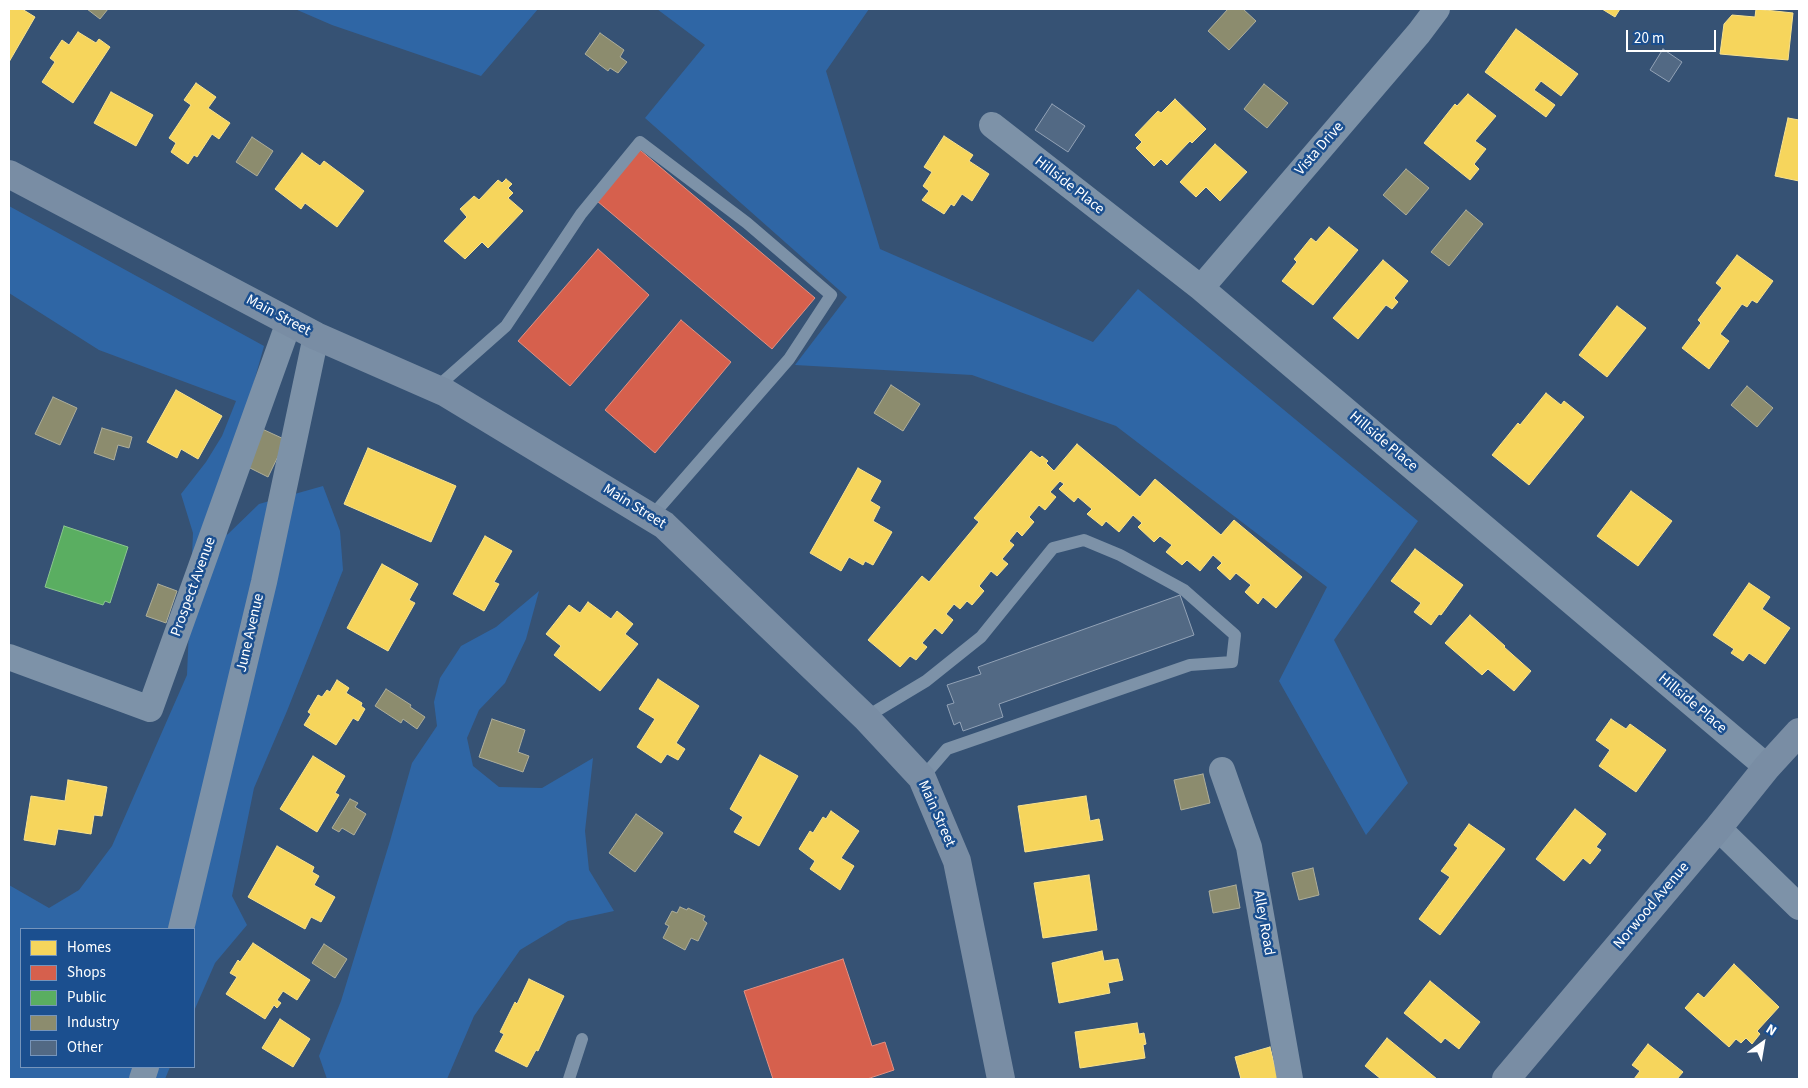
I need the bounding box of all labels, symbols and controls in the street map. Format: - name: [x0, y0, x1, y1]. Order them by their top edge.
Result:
- scale bar: [1628, 20, 1718, 52]
- text: 20 m: [1634, 28, 1664, 49]
- street label: Vista Drive: [1292, 118, 1348, 180]
- street label: Hillside Place: [1030, 153, 1108, 219]
- street label: Main Street: [242, 291, 314, 341]
- street label: Hillside Place: [1345, 408, 1421, 476]
- street label: Main Street: [599, 481, 669, 533]
- street label: Prospect Avenue: [168, 535, 220, 639]
- street label: June Avenue: [233, 592, 269, 674]
- street label: Hillside Place: [1654, 670, 1730, 738]
- street label: Main Street: [913, 778, 959, 850]
- street label: Norwood Avenue: [1610, 859, 1694, 953]
- street label: Alley Road: [1248, 889, 1278, 957]
- legend: [20, 928, 195, 1068]
- text: Homes: [67, 937, 111, 958]
- text: Shops: [67, 962, 106, 983]
- text: Public: [67, 987, 106, 1008]
- text: Industry: [67, 1012, 119, 1033]
- north arrow: [1738, 1018, 1788, 1068]
- text: N: [1762, 1019, 1780, 1041]
- text: Other: [67, 1037, 103, 1058]

